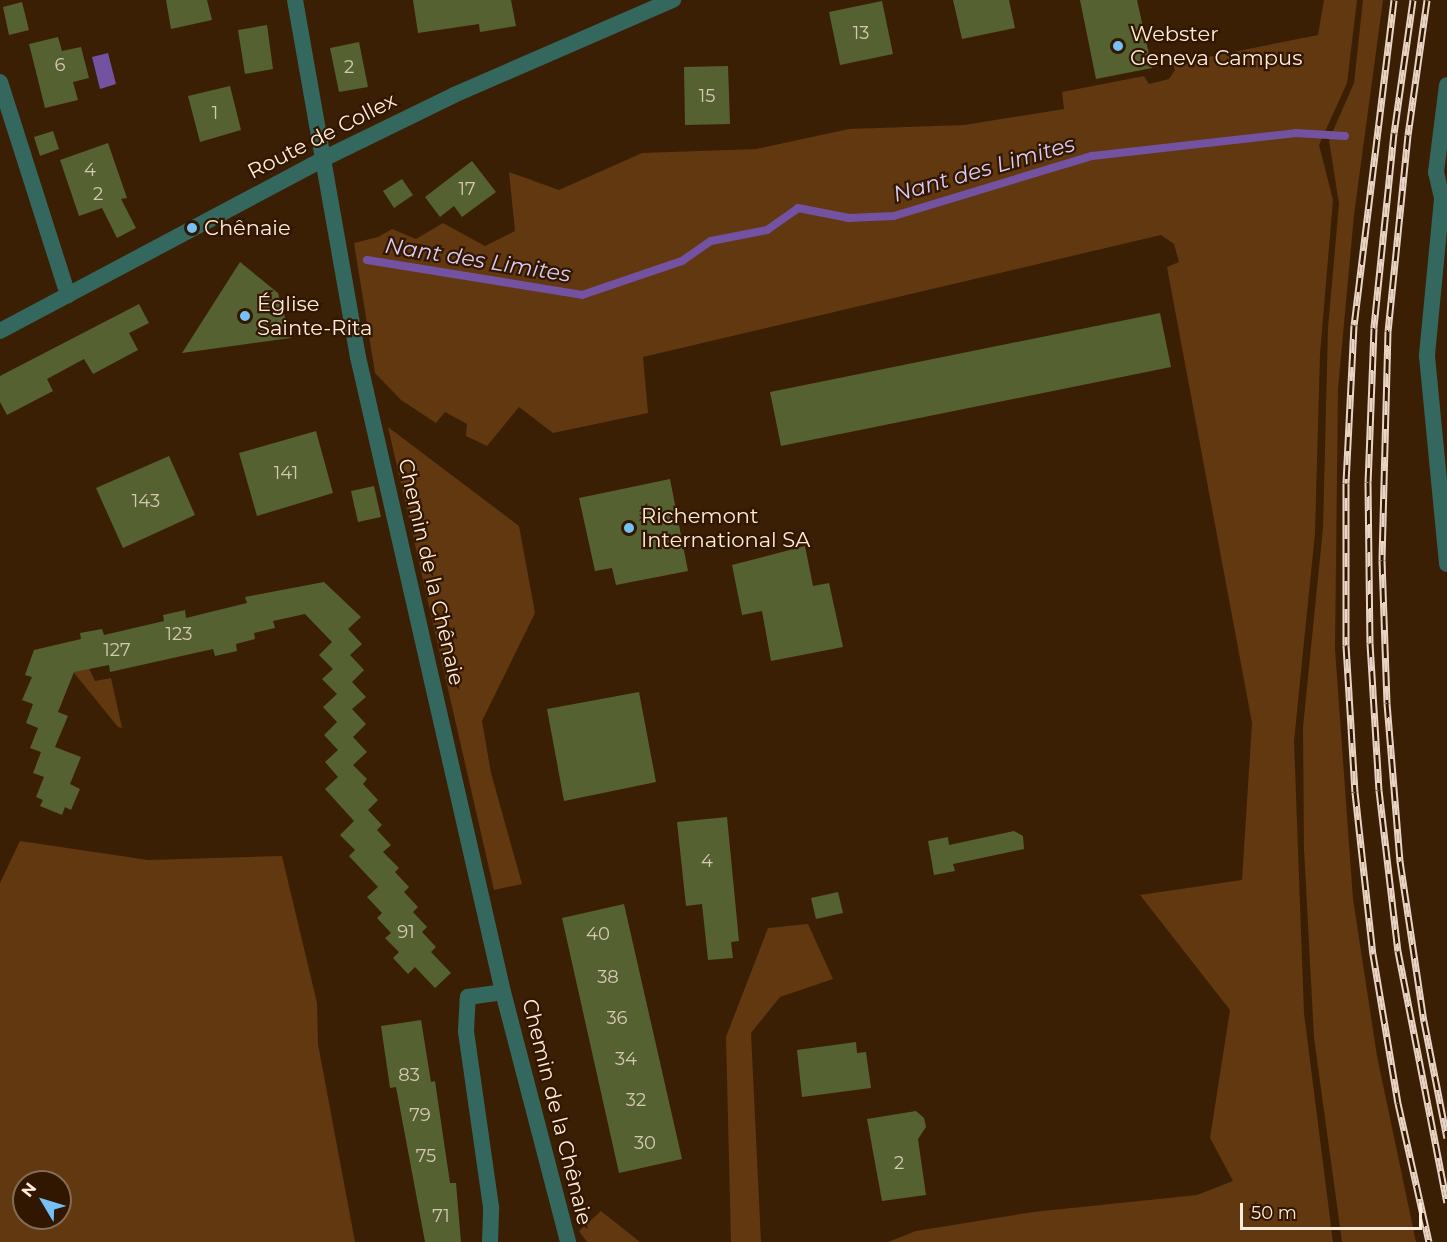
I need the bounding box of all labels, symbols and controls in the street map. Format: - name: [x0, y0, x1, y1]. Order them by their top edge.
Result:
- place label: Webster Geneva Campus: [1130, 21, 1302, 71]
- house number: 13: [853, 22, 869, 44]
- marker: Webster Geneva Campus: [1111, 39, 1125, 53]
- house number: 6: [55, 54, 65, 76]
- house number: 2: [344, 56, 354, 78]
- house number: 15: [699, 85, 715, 107]
- street label: Route de Collex: [243, 88, 401, 184]
- house number: 1: [212, 102, 218, 124]
- water label: Nant des Limites: [890, 130, 1078, 208]
- house number: 4: [84, 159, 96, 181]
- house number: 17: [458, 178, 476, 200]
- house number: 2: [93, 183, 103, 205]
- place label: Chênaie: [204, 215, 291, 241]
- marker: Chênaie: [185, 221, 199, 235]
- water label: Nant des Limites: [383, 232, 573, 288]
- place label: Église Sainte-Rita: [257, 291, 372, 341]
- marker: Église Sainte-Rita: [238, 309, 252, 323]
- street label: Chemin de la Chênaie: [393, 456, 469, 688]
- house number: 141: [274, 462, 298, 484]
- house number: 143: [132, 490, 160, 512]
- place label: Richemont International SA: [641, 503, 810, 553]
- marker: Richemont International SA: [622, 521, 636, 535]
- house number: 123: [166, 623, 192, 645]
- house number: 127: [103, 639, 131, 661]
- house number: 4: [701, 850, 713, 872]
- house number: 91: [397, 921, 415, 943]
- house number: 40: [586, 923, 610, 945]
- house number: 38: [597, 966, 619, 988]
- street label: Chemin de la Chênaie: [517, 996, 597, 1228]
- house number: 36: [606, 1007, 628, 1029]
- house number: 34: [615, 1048, 637, 1070]
- house number: 83: [398, 1064, 420, 1086]
- house number: 32: [626, 1089, 646, 1111]
- house number: 79: [409, 1104, 431, 1126]
- house number: 30: [634, 1132, 656, 1154]
- house number: 75: [416, 1145, 436, 1167]
- house number: 2: [894, 1152, 904, 1174]
- north arrow: [12, 1170, 72, 1230]
- text: N: [18, 1179, 40, 1201]
- scale bar: [1243, 1191, 1424, 1229]
- text: 50 m: [1251, 1202, 1297, 1224]
- house number: 71: [432, 1205, 450, 1227]

